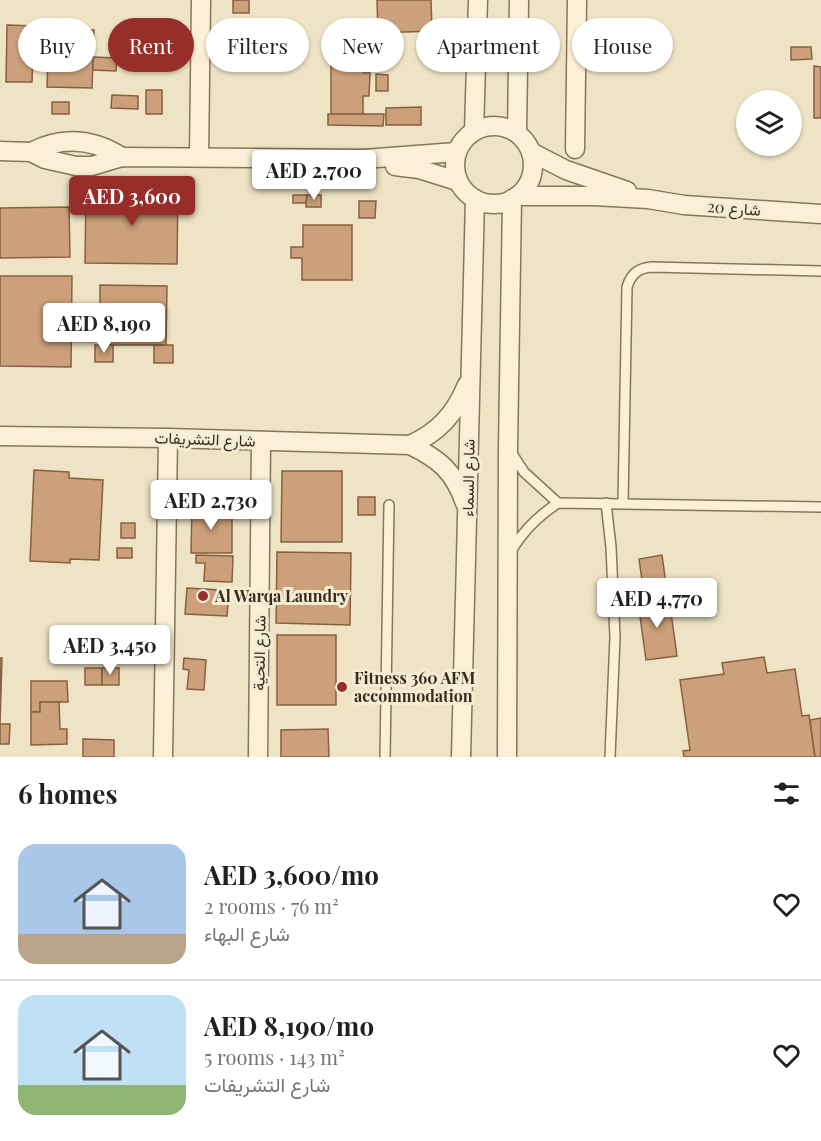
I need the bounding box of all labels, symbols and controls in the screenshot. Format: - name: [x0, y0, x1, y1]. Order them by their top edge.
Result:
- chip: Buy: [18, 18, 96, 72]
- chip: Rent: [108, 18, 194, 72]
- chip: Filters: [206, 18, 309, 72]
- chip: New: [321, 18, 404, 72]
- chip: Apartment: [416, 18, 560, 72]
- chip: House: [572, 18, 673, 72]
- map controls: [736, 90, 802, 156]
- button: layers: [736, 90, 802, 156]
- pin: AED 2,700: [245, 150, 383, 201]
- text: AED 2,700: [266, 156, 362, 183]
- pin: AED 3,600: [63, 176, 201, 227]
- text: AED 3,600: [83, 182, 181, 209]
- street label: شارع 20: [707, 195, 761, 222]
- pin: AED 8,190: [35, 303, 173, 354]
- text: AED 8,190: [57, 309, 151, 336]
- street label: شارع التشريفات: [154, 426, 256, 453]
- street label: شارع السماء: [456, 439, 481, 517]
- pin: AED 2,730: [142, 480, 280, 531]
- text: AED 2,730: [165, 486, 257, 513]
- pin: AED 4,770: [588, 578, 726, 629]
- text: AED 4,770: [611, 584, 703, 611]
- place label: Al Warqa Laundry: [214, 585, 349, 606]
- marker: Al Warqa Laundry: [196, 589, 210, 603]
- street label: شارع التحية: [247, 615, 272, 691]
- pin: AED 3,450: [41, 625, 179, 676]
- text: AED 3,450: [63, 631, 157, 658]
- place label: Fitness 360 AFM accommodation: [354, 667, 475, 706]
- marker: Fitness 360 AFM accommodation: [335, 680, 349, 694]
- text: 6 homes: [18, 776, 117, 811]
- icon: filters: [770, 777, 803, 810]
- text: AED 3,600/mo: [204, 857, 379, 892]
- icon: home: [66, 868, 138, 940]
- icon: heart: [770, 888, 803, 921]
- text: 2 rooms · 76 m²: [204, 892, 339, 919]
- text: شارع البهاء: [204, 919, 290, 946]
- text: AED 8,190/mo: [204, 1008, 374, 1043]
- icon: home: [66, 1019, 138, 1091]
- icon: heart: [770, 1039, 803, 1072]
- text: 5 rooms · 143 m²: [204, 1043, 345, 1070]
- text: شارع التشريفات: [204, 1070, 330, 1097]

